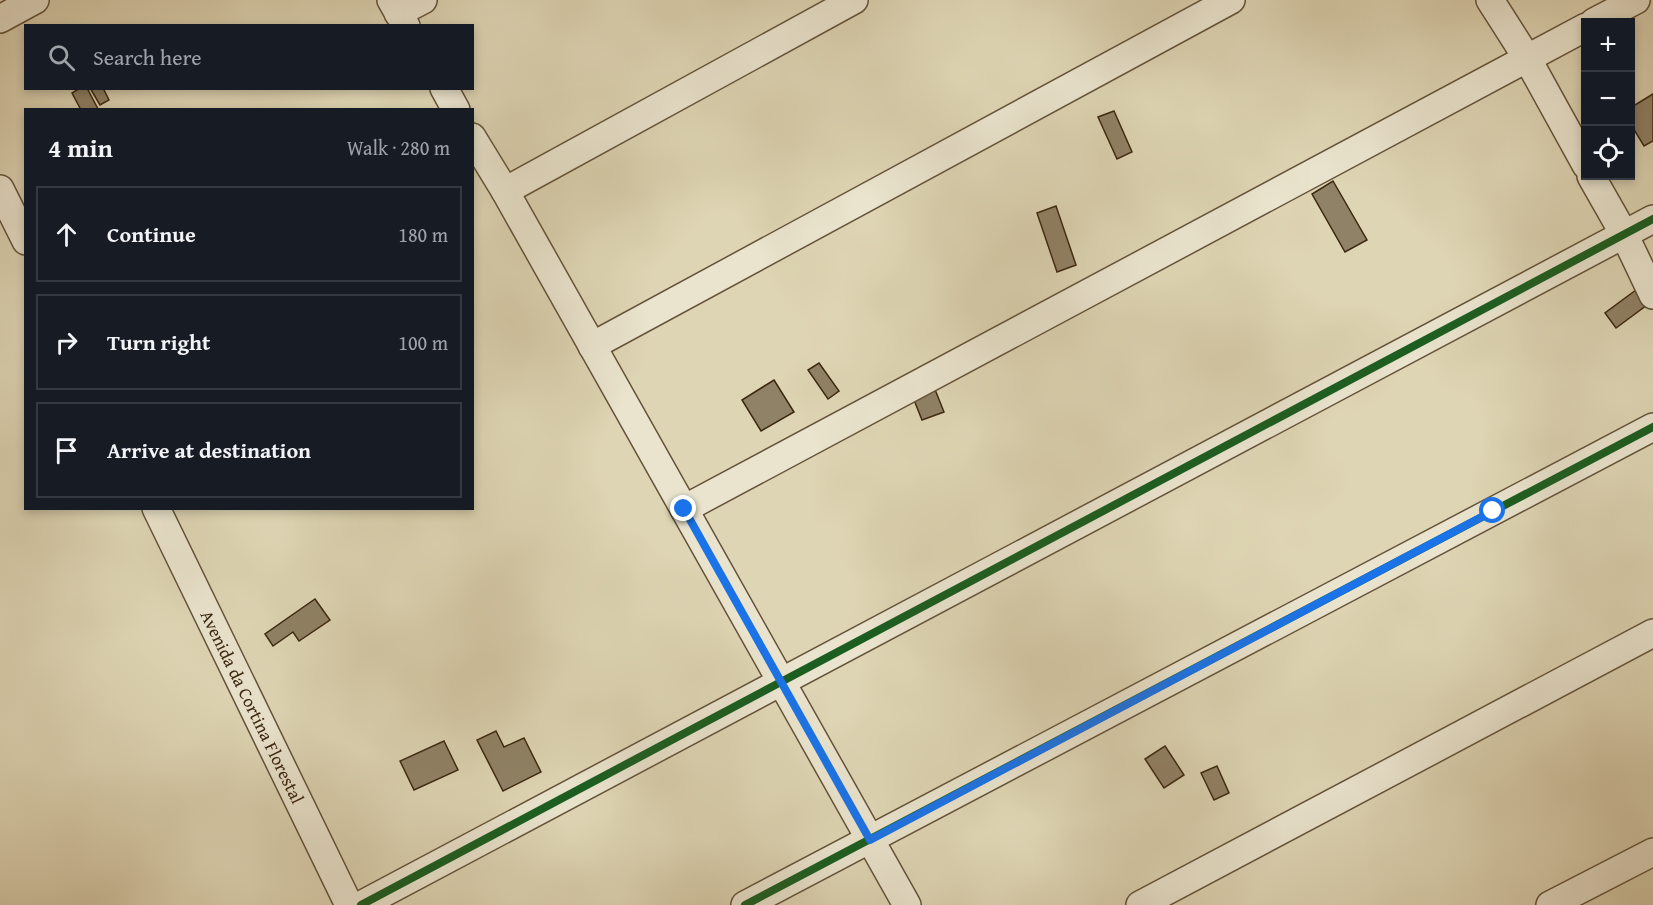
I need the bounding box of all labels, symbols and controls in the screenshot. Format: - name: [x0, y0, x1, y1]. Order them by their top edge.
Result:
- map controls: [1581, 18, 1635, 180]
- button: +: [1581, 18, 1635, 72]
- search box: [24, 24, 474, 90]
- icon: search: [45, 41, 78, 74]
- text: Search here: [93, 41, 202, 73]
- button: −: [1581, 72, 1635, 126]
- button: locate: [1581, 126, 1635, 180]
- text: 4 min: [48, 128, 113, 167]
- text: Walk · 280 m: [347, 133, 450, 162]
- icon: ahead: [50, 218, 83, 251]
- text: Continue: [107, 218, 196, 250]
- text: 180 m: [398, 220, 448, 249]
- icon: right: [50, 326, 83, 359]
- text: Turn right: [107, 326, 210, 358]
- text: 100 m: [398, 328, 448, 357]
- icon: arrive: [50, 434, 83, 467]
- text: Arrive at destination: [107, 434, 311, 466]
- route end: [670, 495, 696, 521]
- route start: [1479, 497, 1505, 523]
- street label: Avenida da Cortina Florestal: [194, 605, 311, 808]

